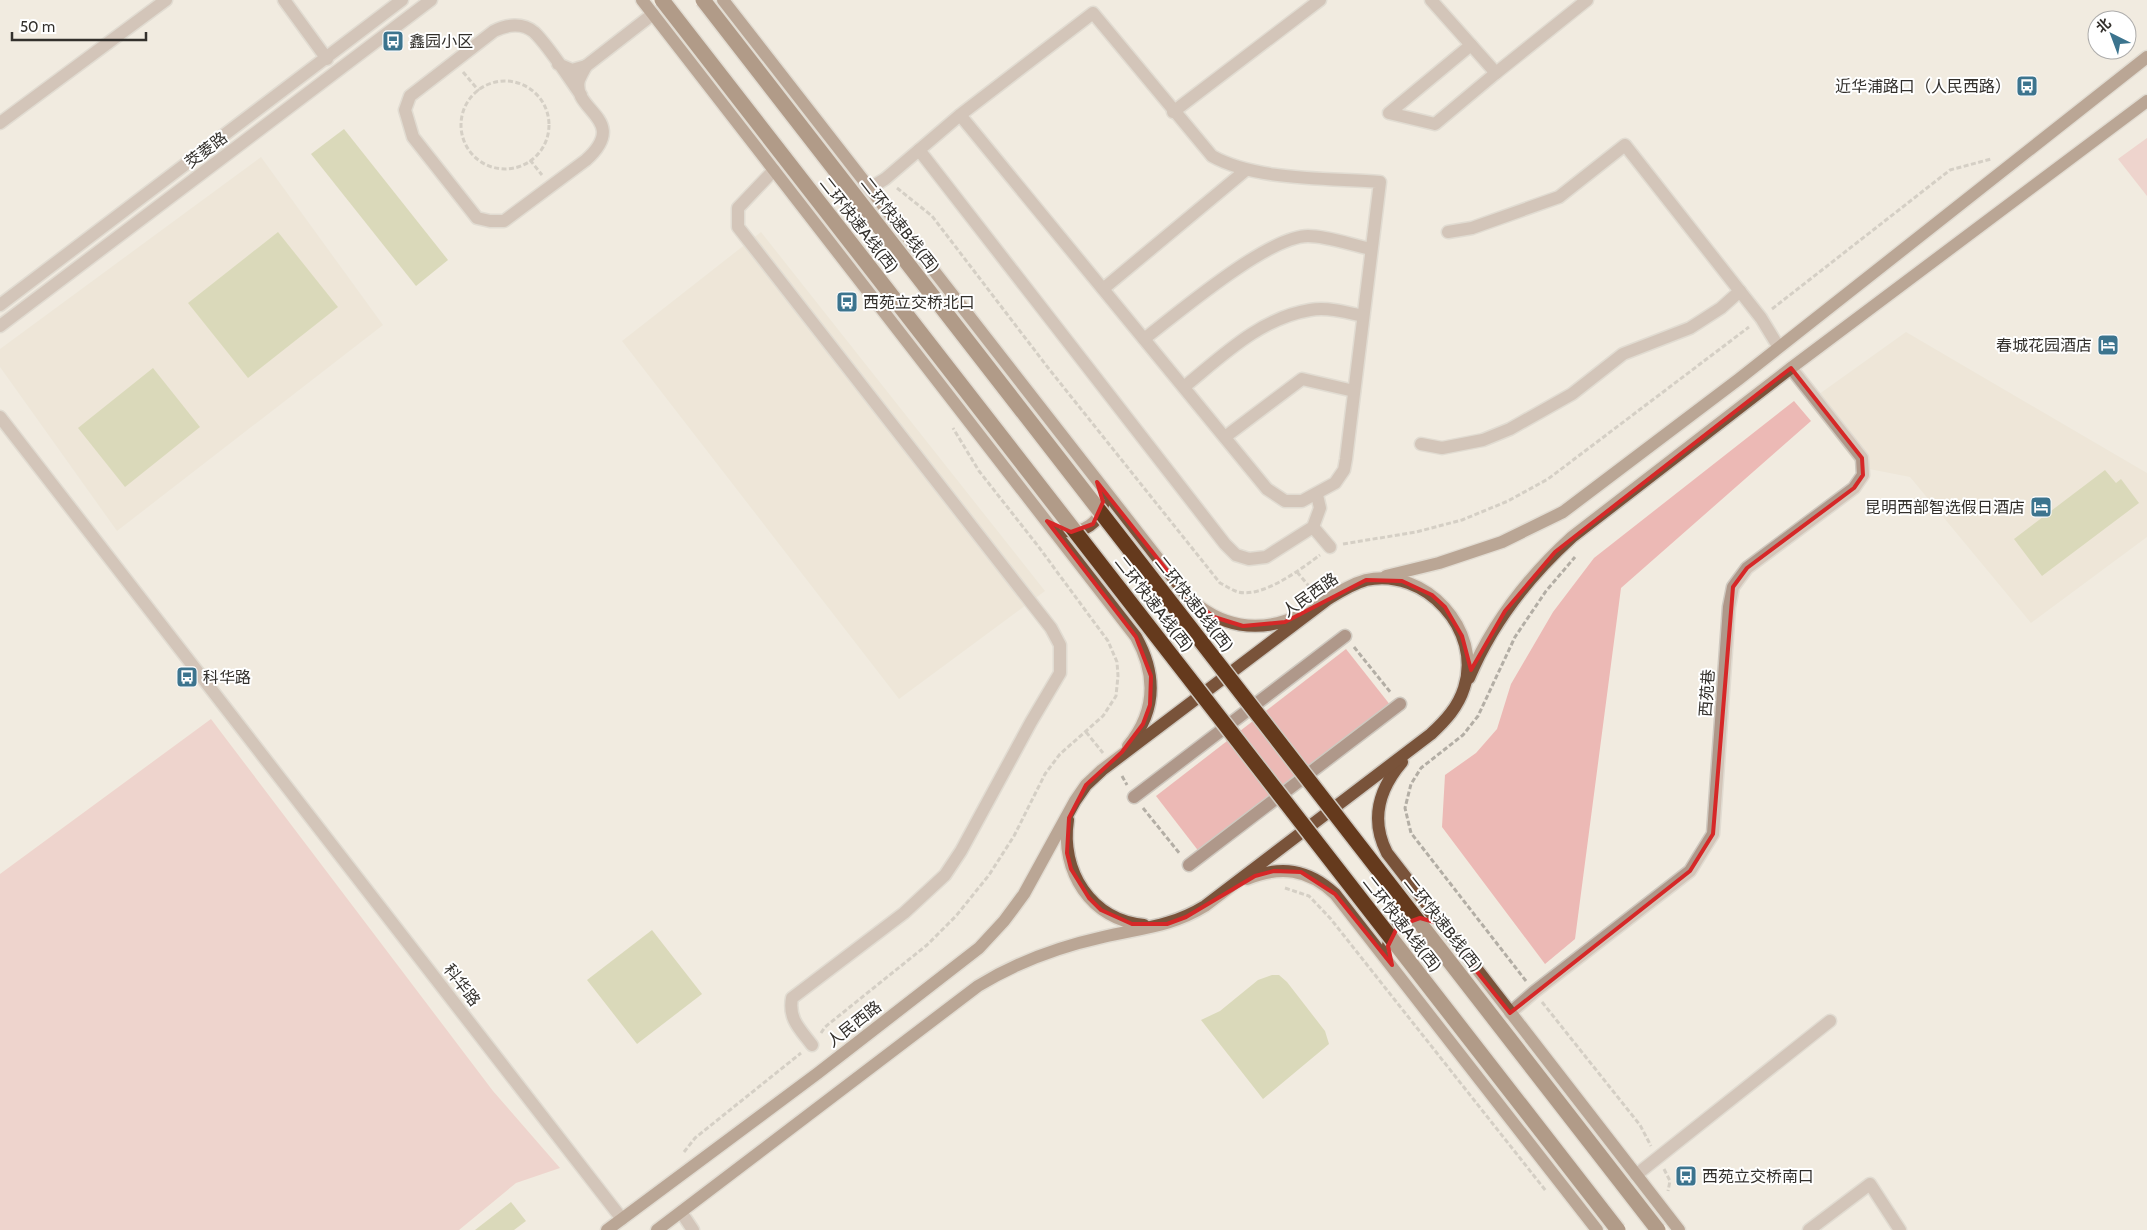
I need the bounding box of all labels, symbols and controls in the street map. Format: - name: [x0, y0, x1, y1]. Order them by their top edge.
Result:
- scale bar: [12, 10, 146, 42]
- north arrow: [2087, 10, 2137, 60]
- text: 北: [2092, 14, 2115, 37]
- text: 50 m: [20, 18, 55, 36]
- bus stop icon: 鑫园小区: [381, 29, 405, 53]
- place label: 鑫园小区: [409, 32, 473, 51]
- bus stop icon: 近华浦路口（人民西路）: [2015, 74, 2039, 98]
- place label: 近华浦路口（人民西路）: [1835, 77, 2011, 96]
- street label: 茭菱路: [181, 128, 231, 172]
- street label: 二环快速A线(西): [816, 173, 902, 277]
- street label: 二环快速B线(西): [857, 174, 943, 276]
- bus stop icon: 西苑立交桥北口: [835, 290, 859, 314]
- place label: 西苑立交桥北口: [863, 293, 975, 312]
- hotel icon: 春城花园酒店: [2096, 333, 2120, 357]
- place label: 春城花园酒店: [1996, 336, 2092, 355]
- hotel icon: 昆明西部智选假日酒店: [2029, 495, 2053, 519]
- place label: 昆明西部智选假日酒店: [1865, 498, 2025, 517]
- street label: 二环快速A线(西): [1111, 552, 1197, 656]
- street label: 二环快速B线(西): [1151, 553, 1237, 655]
- street label: 人民西路: [1278, 569, 1342, 621]
- bus stop icon: 科华路: [175, 665, 199, 689]
- place label: 科华路: [203, 668, 251, 687]
- street label: 西苑巷: [1696, 668, 1718, 718]
- street label: 二环快速A线(西): [1359, 872, 1445, 976]
- street label: 二环快速B线(西): [1400, 873, 1486, 975]
- street label: 科华路: [440, 960, 484, 1010]
- street label: 人民西路: [823, 997, 885, 1051]
- bus stop icon: 西苑立交桥南口: [1674, 1164, 1698, 1188]
- place label: 西苑立交桥南口: [1702, 1167, 1814, 1186]

